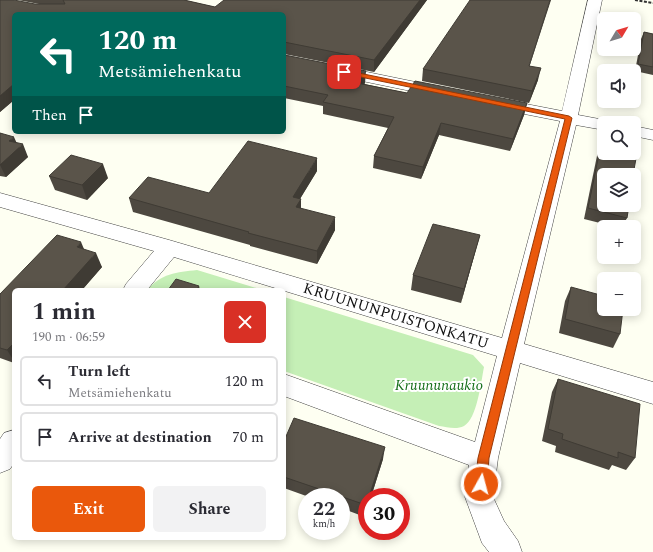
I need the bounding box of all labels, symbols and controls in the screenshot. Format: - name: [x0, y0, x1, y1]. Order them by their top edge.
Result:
- north arrow: [597, 12, 641, 56]
- map controls: [597, 12, 641, 316]
- text: 120 m: [98, 19, 177, 62]
- icon: left: [32, 28, 84, 80]
- pin: [327, 55, 361, 89]
- text: Metsämiehenkatu: [98, 58, 241, 85]
- icon: arrive: [333, 61, 355, 83]
- button: sound: [597, 64, 641, 108]
- text: Then: [32, 104, 67, 127]
- icon: arrive: [75, 104, 97, 126]
- button: search: [597, 116, 641, 160]
- button: layers: [597, 168, 641, 212]
- button: +: [597, 220, 641, 264]
- button: −: [597, 272, 641, 316]
- street label: KRUUNUNPUISTONKATU: [300, 277, 492, 355]
- text: 1 min: [32, 294, 96, 330]
- button: close: [224, 301, 266, 343]
- text: 190 m · 06:59: [32, 327, 105, 347]
- text: Turn left: [68, 360, 130, 383]
- icon: left: [34, 370, 56, 392]
- text: 120 m: [225, 370, 264, 393]
- park label: Kruununaukio: [395, 374, 483, 397]
- text: Metsämiehenkatu: [68, 383, 172, 403]
- icon: arrive: [34, 426, 56, 448]
- text: Arrive at destination: [68, 426, 212, 449]
- text: 70 m: [232, 426, 264, 449]
- position arrow: [460, 463, 502, 505]
- button: Exit: [32, 486, 145, 532]
- button: Share: [153, 486, 266, 532]
- speed limit sign: 30: [358, 488, 410, 540]
- text: 22: [313, 494, 335, 524]
- text: km/h: [313, 516, 335, 532]

